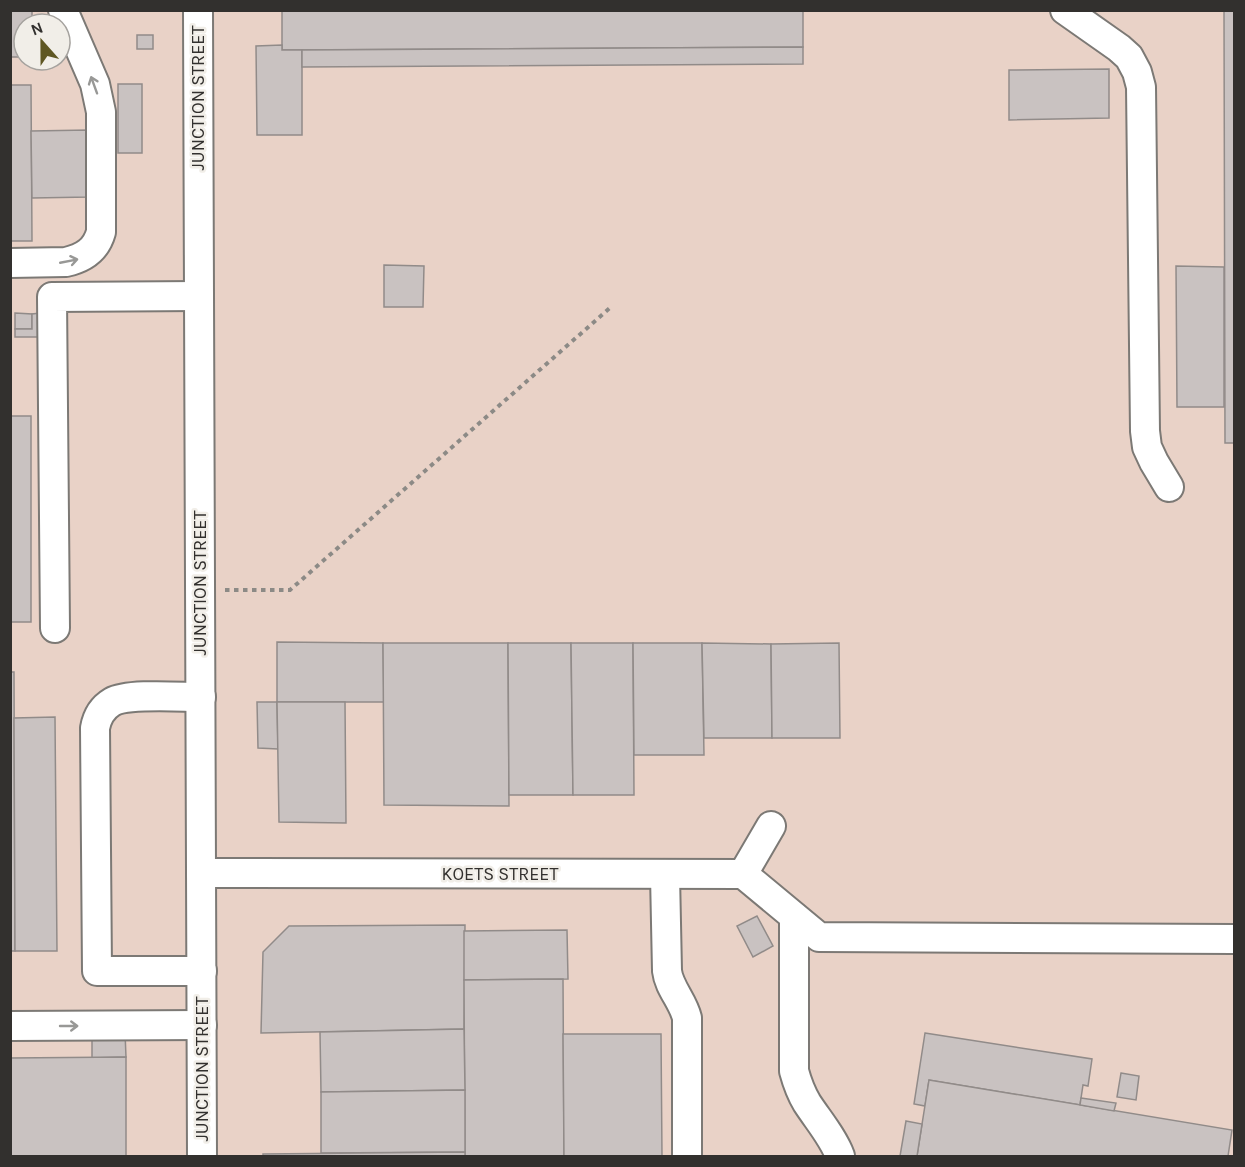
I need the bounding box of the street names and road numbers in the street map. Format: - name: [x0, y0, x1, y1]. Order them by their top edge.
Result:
- street label: JUNCTION STREET: [187, 26, 209, 170]
- street label: JUNCTION STREET: [189, 511, 211, 655]
- street label: KOETS STREET: [442, 863, 559, 885]
- street label: JUNCTION STREET: [191, 997, 213, 1141]

